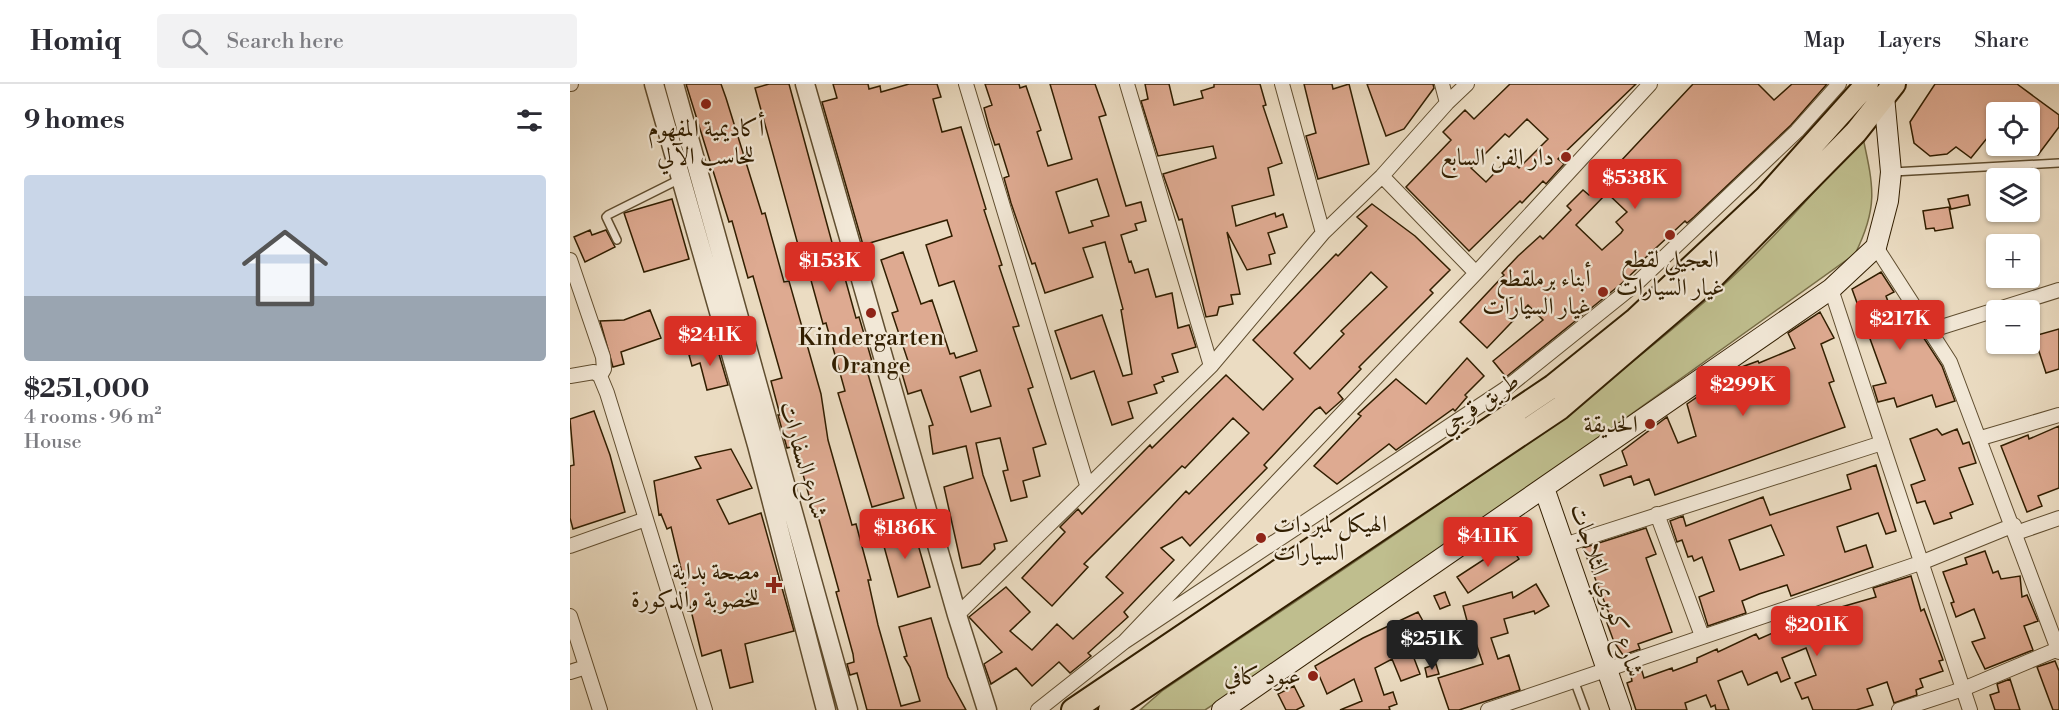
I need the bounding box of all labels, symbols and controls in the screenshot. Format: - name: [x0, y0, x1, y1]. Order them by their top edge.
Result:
- search box: [157, 14, 577, 68]
- text: Homiq: [30, 24, 121, 59]
- icon: search: [178, 25, 211, 58]
- text: Search here: [226, 28, 344, 55]
- text: Map: [1804, 28, 1845, 54]
- text: Layers: [1878, 28, 1941, 54]
- text: Share: [1974, 28, 2029, 54]
- marker: أكاديمية المفهوم للحاسب الآلي: [699, 97, 713, 111]
- map controls: [1986, 102, 2040, 354]
- button: locate: [1986, 102, 2040, 156]
- text: 9 homes: [24, 104, 125, 136]
- icon: filters: [513, 104, 546, 137]
- place label: أكاديمية المفهوم للحاسب الآلي: [648, 111, 765, 175]
- place label: دار الفن السابع: [1440, 143, 1554, 179]
- marker: دار الفن السابع: [1559, 150, 1573, 164]
- pin: $538K: [1593, 159, 1677, 210]
- text: $538K: [1602, 166, 1668, 191]
- button: layers: [1986, 168, 2040, 222]
- icon: home: [231, 214, 339, 322]
- marker: العجيلي لقطع غيار السيارات: [1663, 228, 1677, 242]
- button: +: [1986, 234, 2040, 288]
- pin: $153K: [788, 242, 872, 293]
- place label: العجيلي لقطع غيار السيارات: [1616, 245, 1724, 303]
- text: $153K: [799, 249, 861, 274]
- place label: أبناء برملقطع غيار السيارات: [1482, 261, 1591, 322]
- marker: أبناء برملقطع غيار السيارات: [1596, 285, 1610, 299]
- pin: $217K: [1858, 300, 1942, 351]
- button: −: [1986, 300, 2040, 354]
- marker: Kindergarten Orange: [864, 306, 878, 320]
- text: $217K: [1869, 307, 1931, 332]
- pin: $241K: [668, 316, 752, 367]
- text: $241K: [678, 323, 742, 348]
- place label: Kindergarten Orange: [798, 323, 944, 381]
- street label: طريق قرجي: [1434, 366, 1527, 444]
- pin: $299K: [1701, 366, 1785, 417]
- text: $251,000: [24, 373, 149, 405]
- text: $299K: [1710, 373, 1776, 398]
- street label: شارع السفارات: [768, 398, 834, 524]
- text: 4 rooms · 96 m²: [24, 405, 162, 430]
- place label: الحديقة: [1584, 410, 1638, 440]
- marker: الحديقة: [1643, 417, 1657, 431]
- text: House: [24, 430, 82, 455]
- street label: شارع كوبري الثلاجات: [1559, 500, 1650, 682]
- pin: $186K: [863, 509, 947, 560]
- place label: الهيكل لمبردات السيارات: [1273, 510, 1387, 568]
- text: $186K: [874, 516, 936, 541]
- pin: $411K: [1446, 517, 1530, 568]
- text: $411K: [1457, 524, 1519, 549]
- marker: الهيكل لمبردات السيارات: [1254, 531, 1268, 545]
- place label: مصحة بداية للخصوبة والدكورة: [631, 557, 760, 615]
- marker: مصحة بداية للخصوبة والدكورة: [765, 576, 783, 594]
- pin: $201K: [1775, 606, 1859, 657]
- text: $201K: [1785, 613, 1849, 638]
- pin: $251K: [1390, 620, 1474, 671]
- text: $251K: [1401, 627, 1463, 652]
- place label: عبود كافي: [1224, 662, 1301, 695]
- marker: عبود كافي: [1306, 669, 1320, 683]

